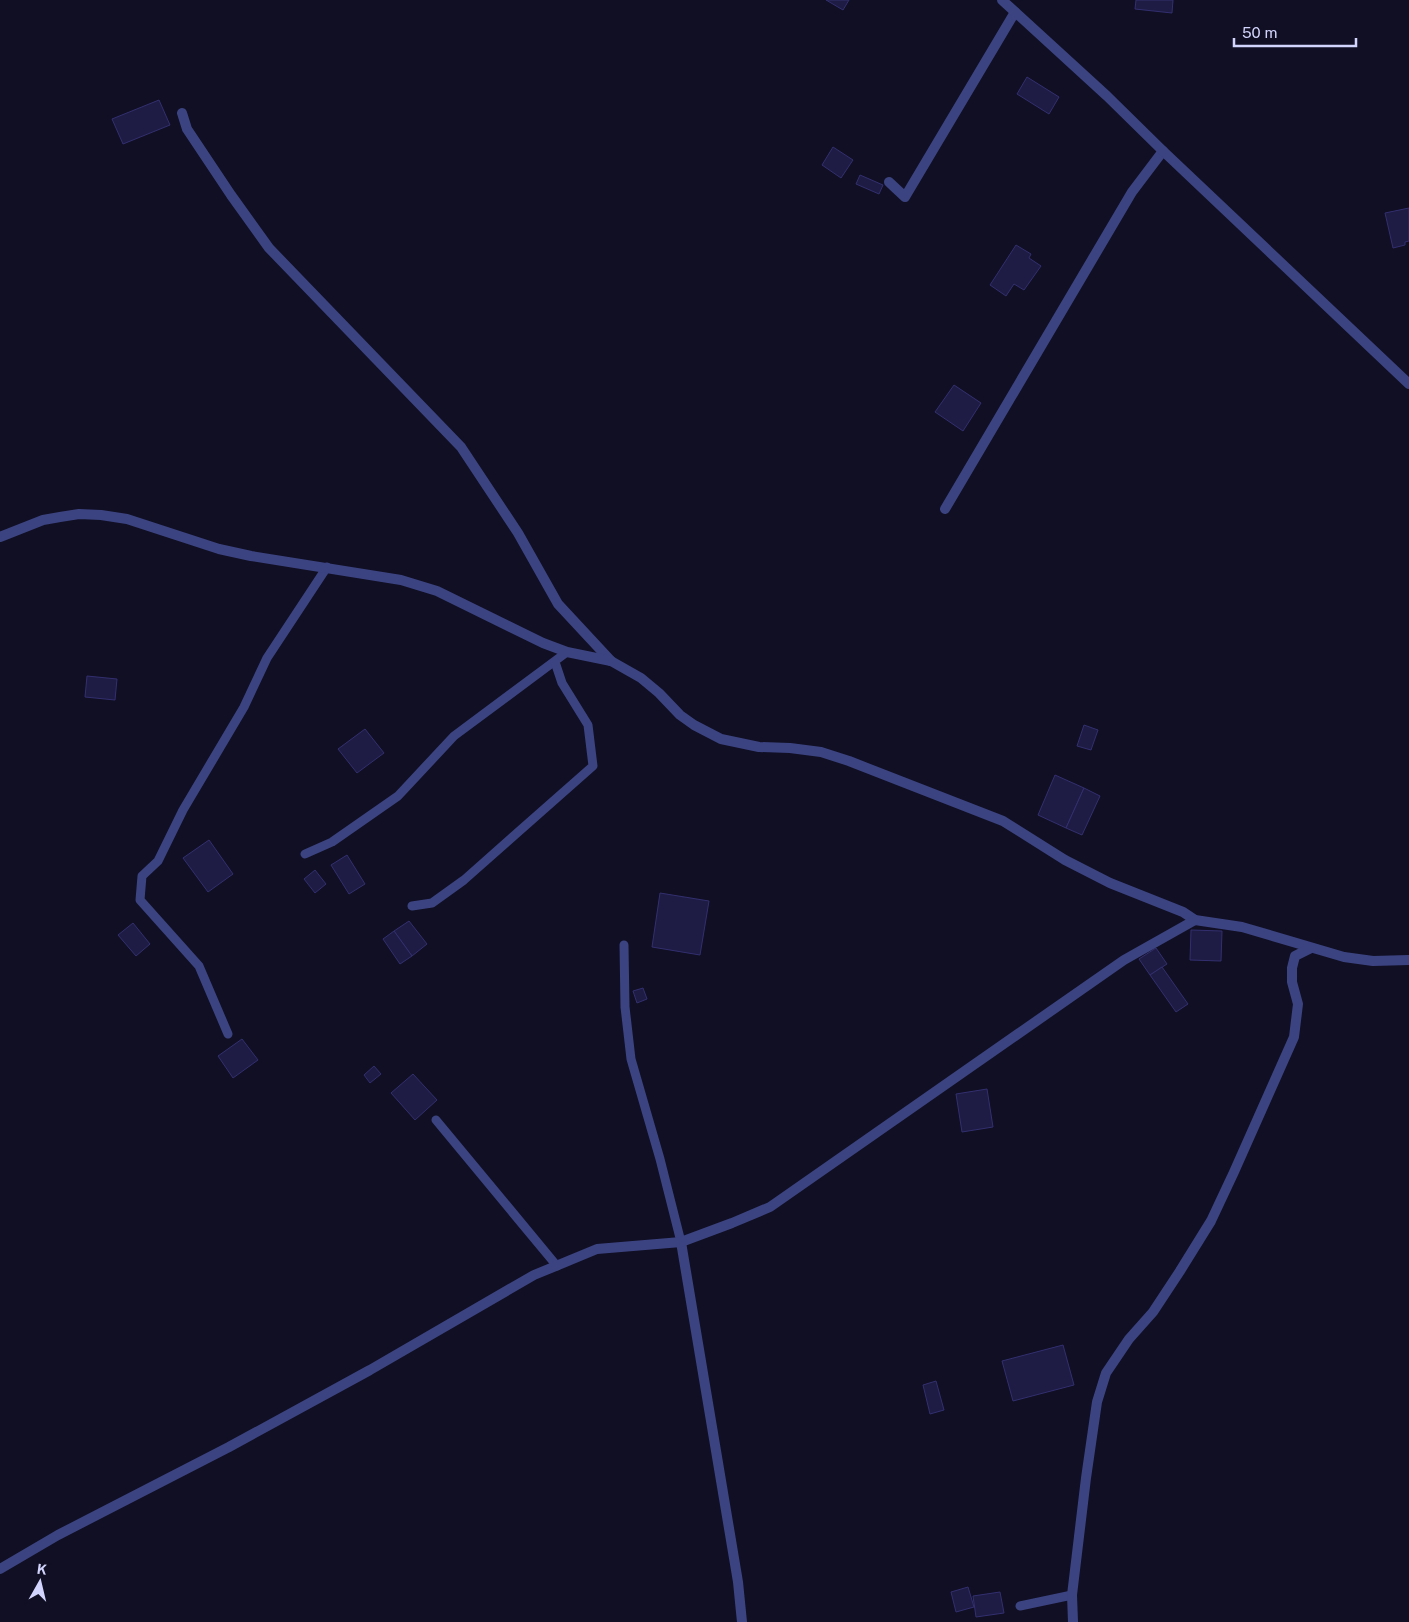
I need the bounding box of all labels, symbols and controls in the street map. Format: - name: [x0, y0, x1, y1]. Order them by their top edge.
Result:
- scale bar: [1234, 15, 1356, 47]
- text: 50 m: [1242, 24, 1277, 41]
- north arrow: [15, 1557, 65, 1607]
- text: K: [36, 1561, 48, 1578]

